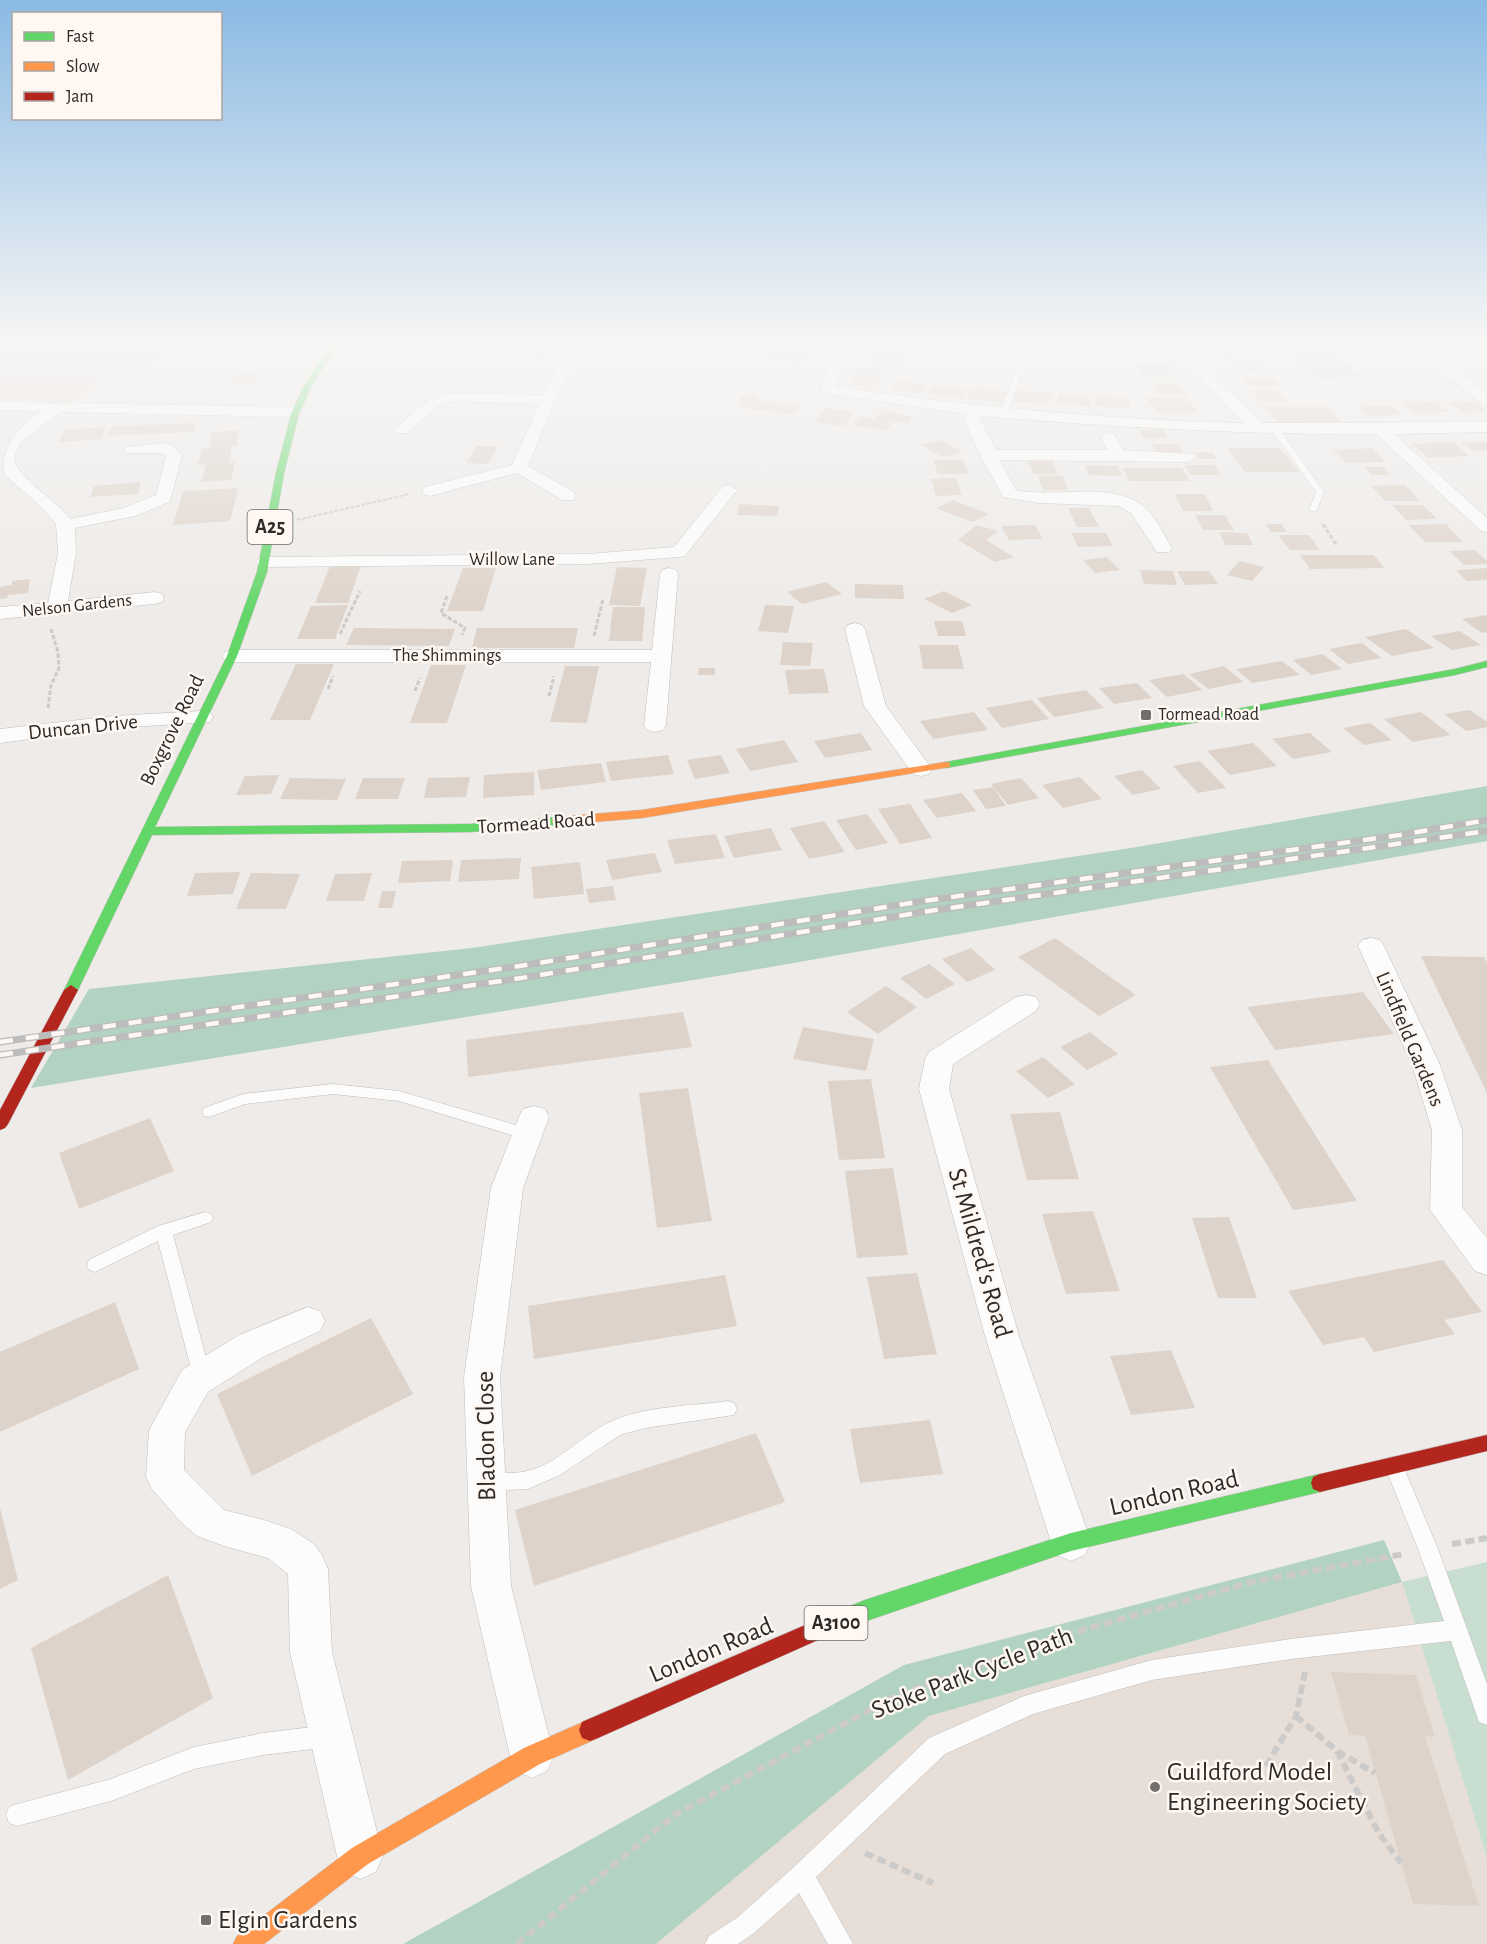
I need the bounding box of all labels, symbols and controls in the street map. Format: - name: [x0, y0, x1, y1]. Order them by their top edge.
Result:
- legend: [12, 12, 222, 120]
- text: Fast: [66, 28, 94, 46]
- text: Slow: [66, 58, 99, 76]
- text: Jam: [66, 88, 94, 106]
- road number: A25: [248, 510, 292, 544]
- street label: Willow Lane: [469, 551, 555, 569]
- street label: Nelson Gardens: [21, 591, 133, 621]
- street label: The Shimmings: [393, 647, 502, 665]
- street label: Boxgrove Road: [136, 671, 208, 789]
- place label: Tormead Road: [1158, 706, 1259, 724]
- marker: Tormead Road: [1139, 708, 1153, 722]
- street label: Duncan Drive: [27, 711, 139, 743]
- street label: Tormead Road: [476, 808, 596, 838]
- street label: Lindfield Gardens: [1372, 969, 1448, 1109]
- street label: St Mildred's Road: [943, 1165, 1017, 1341]
- street label: Bladon Close: [472, 1371, 500, 1501]
- street label: London Road: [1107, 1466, 1241, 1520]
- road number: A3100: [804, 1606, 868, 1640]
- street label: London Road: [645, 1612, 777, 1688]
- street label: Stoke Park Cycle Path: [868, 1623, 1076, 1723]
- place label: Guildford Model Engineering Society: [1167, 1759, 1366, 1815]
- marker: Guildford Model Engineering Society: [1148, 1780, 1162, 1794]
- place label: Elgin Gardens: [218, 1907, 358, 1933]
- marker: Elgin Gardens: [199, 1913, 213, 1927]

